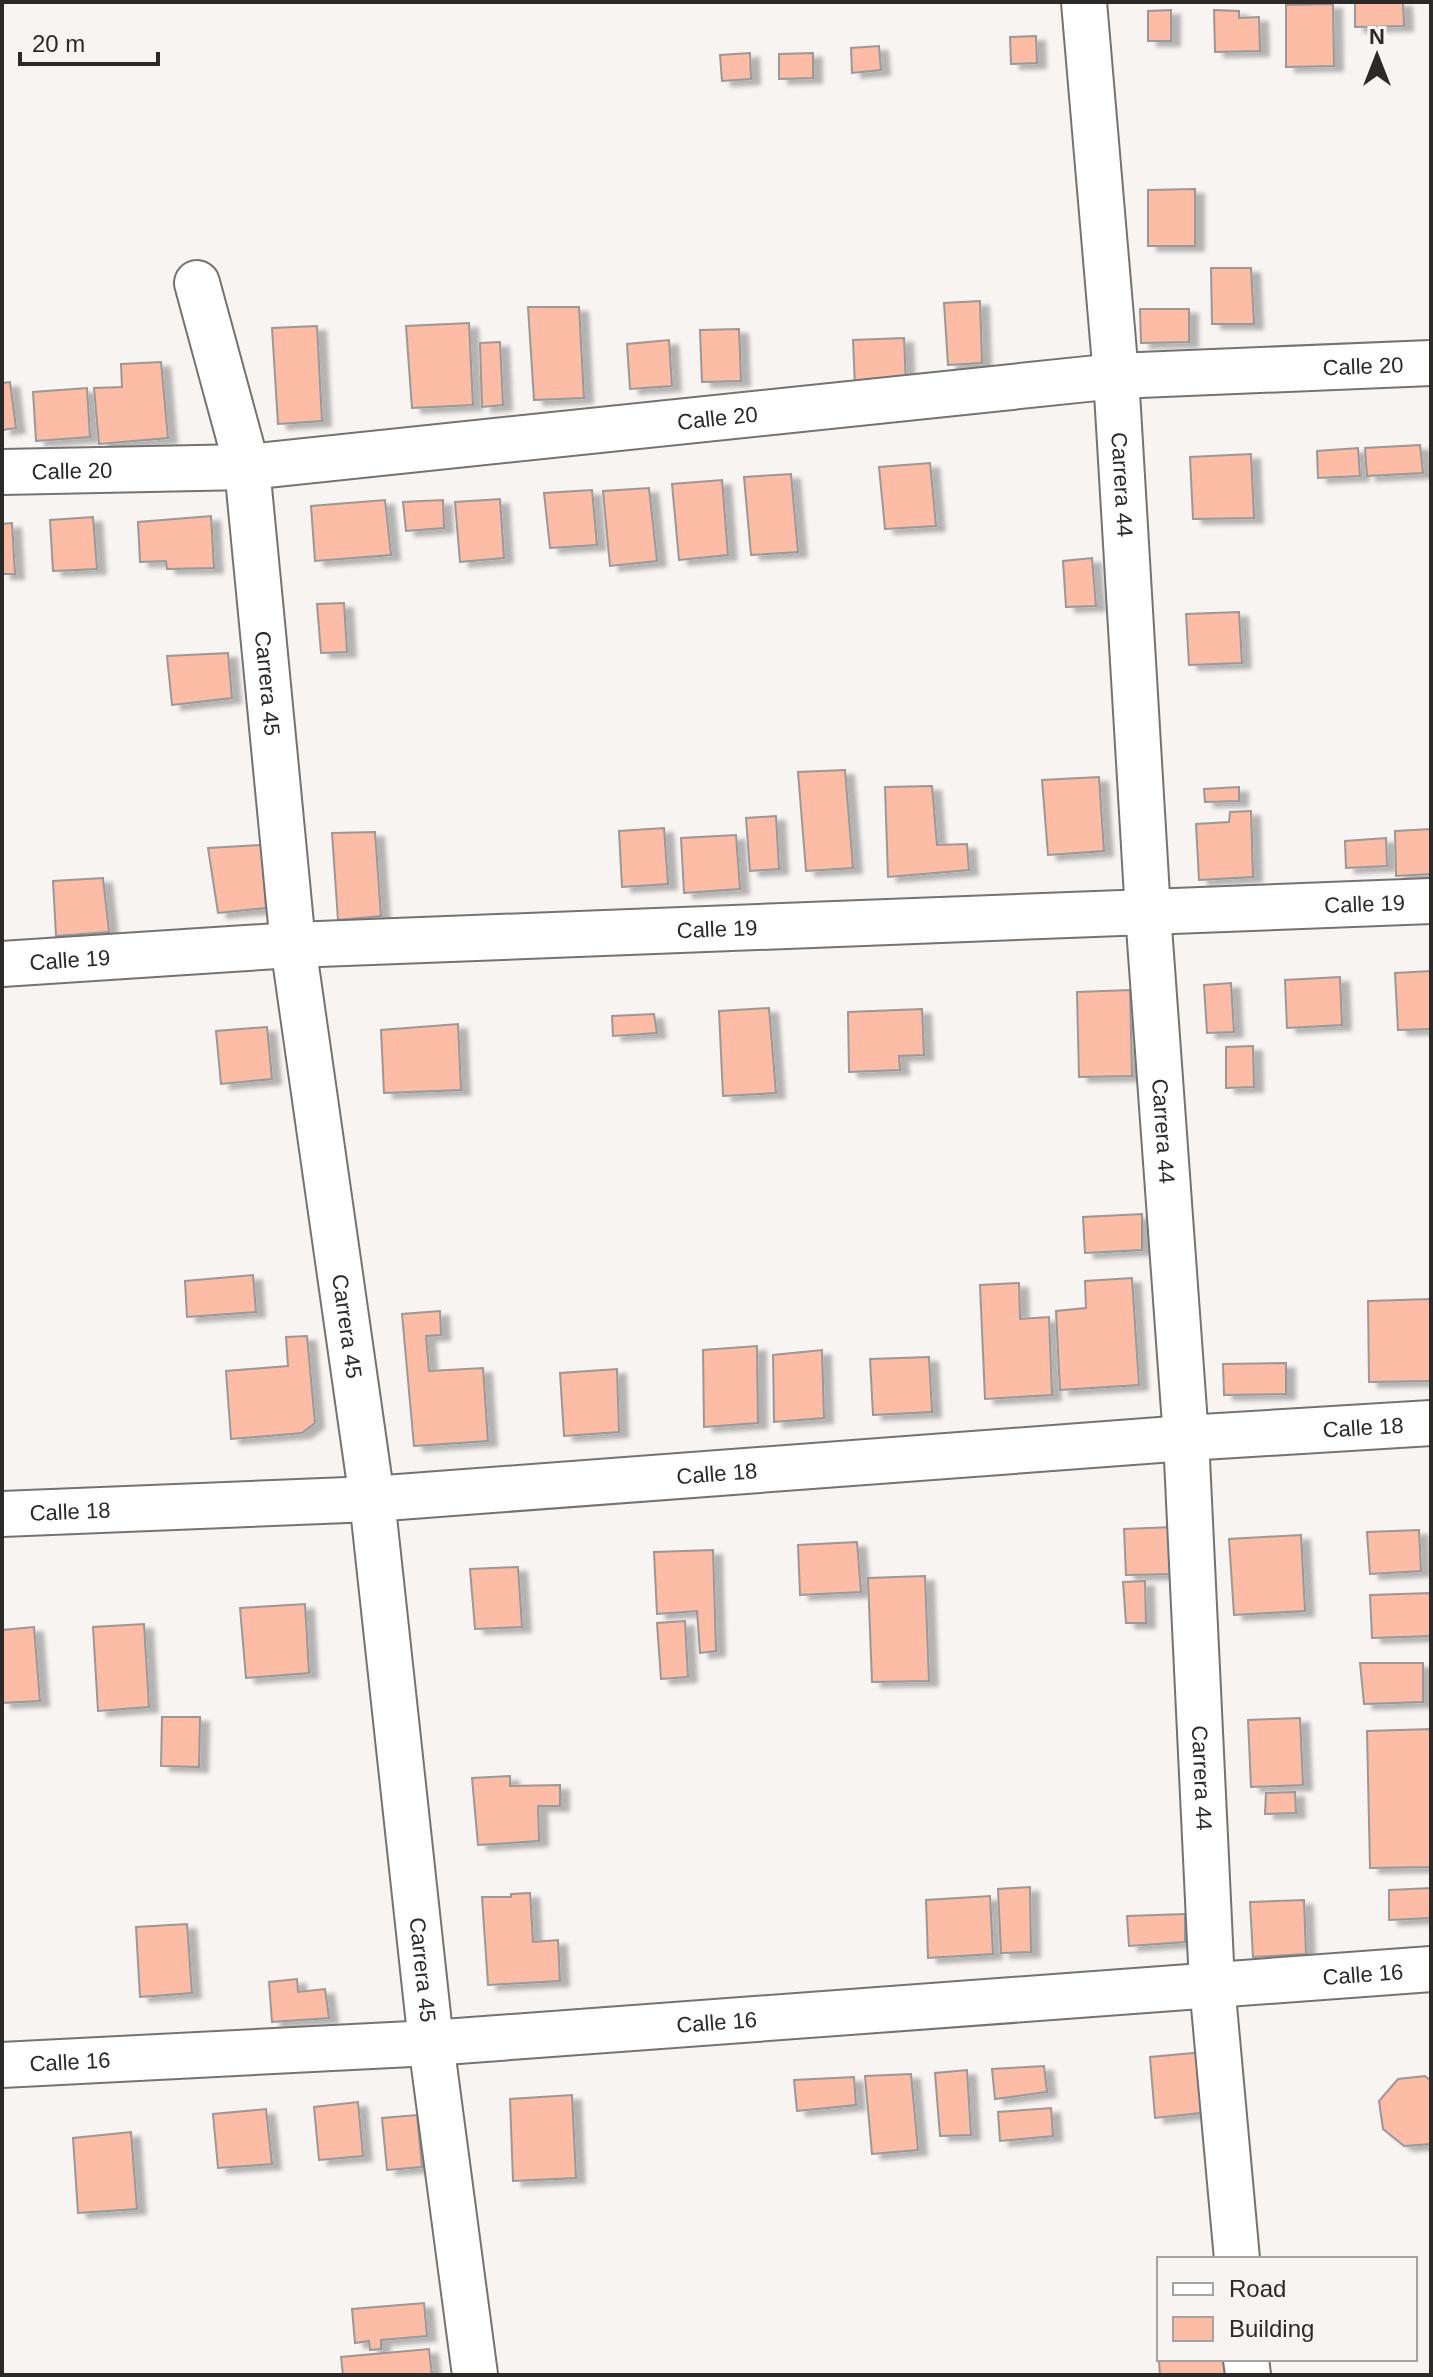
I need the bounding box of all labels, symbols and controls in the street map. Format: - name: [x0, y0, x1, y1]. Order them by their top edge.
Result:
- scale bar: [20, 16, 158, 66]
- north arrow: [1337, 16, 1417, 96]
- text: N: [1369, 24, 1385, 49]
- text: 20 m: [32, 30, 85, 57]
- street label: Calle 20: [1322, 352, 1404, 380]
- street label: Calle 20: [676, 401, 759, 434]
- street label: Carrera 44: [1107, 431, 1138, 538]
- street label: Calle 20: [31, 457, 113, 484]
- street label: Carrera 45: [250, 630, 285, 737]
- street label: Calle 19: [1324, 890, 1405, 918]
- street label: Calle 19: [676, 915, 758, 943]
- street label: Calle 19: [29, 944, 111, 975]
- street label: Carrera 44: [1148, 1078, 1180, 1185]
- street label: Carrera 45: [328, 1272, 367, 1380]
- street label: Calle 18: [1322, 1412, 1404, 1442]
- street label: Calle 18: [676, 1458, 758, 1489]
- street label: Calle 18: [29, 1497, 111, 1525]
- street label: Carrera 44: [1187, 1725, 1217, 1831]
- street label: Carrera 45: [405, 1916, 441, 2023]
- street label: Calle 16: [1322, 1959, 1404, 1989]
- street label: Calle 16: [675, 2006, 758, 2037]
- street label: Calle 16: [29, 2047, 111, 2076]
- legend: [1157, 2257, 1417, 2361]
- text: Road: [1229, 2275, 1286, 2302]
- text: Building: [1229, 2315, 1314, 2342]

